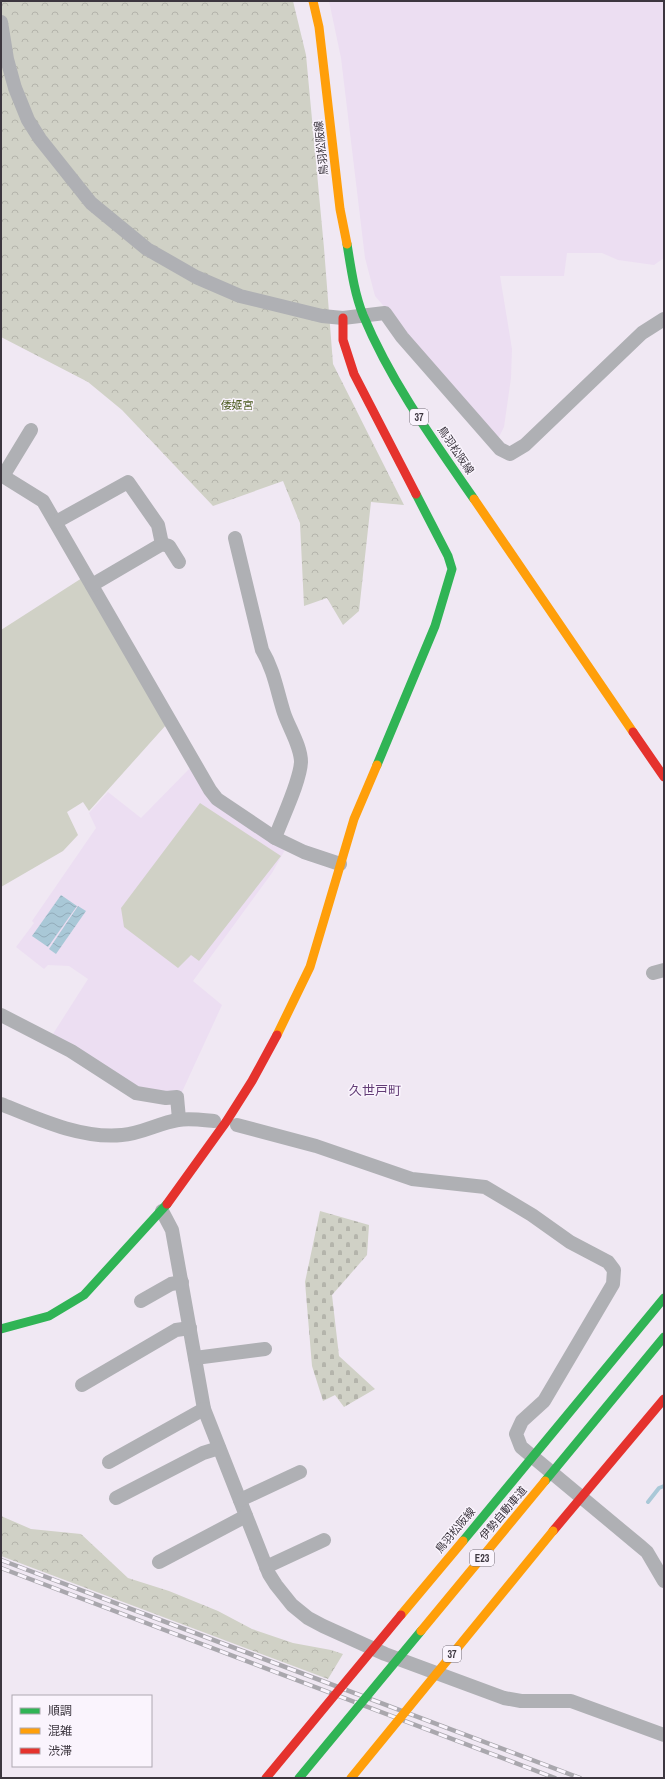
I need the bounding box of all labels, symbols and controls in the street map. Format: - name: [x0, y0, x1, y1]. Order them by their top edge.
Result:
- street label: 鳥羽松阪線: [311, 120, 331, 176]
- park label: 倭姬宮: [221, 398, 254, 412]
- road number: 37: [410, 409, 428, 425]
- street label: 鳥羽松阪線: [435, 423, 477, 477]
- district label: 久世戸町: [349, 1082, 401, 1099]
- street label: 伊勢自動車道: [476, 1483, 530, 1543]
- street label: 鳥羽松阪線: [432, 1504, 478, 1556]
- road number: E23: [470, 1550, 494, 1566]
- road number: 37: [443, 1646, 461, 1662]
- legend: [12, 1695, 152, 1767]
- text: 順調: [48, 1703, 72, 1719]
- text: 混雑: [48, 1723, 72, 1739]
- text: 渋滞: [48, 1743, 72, 1759]

